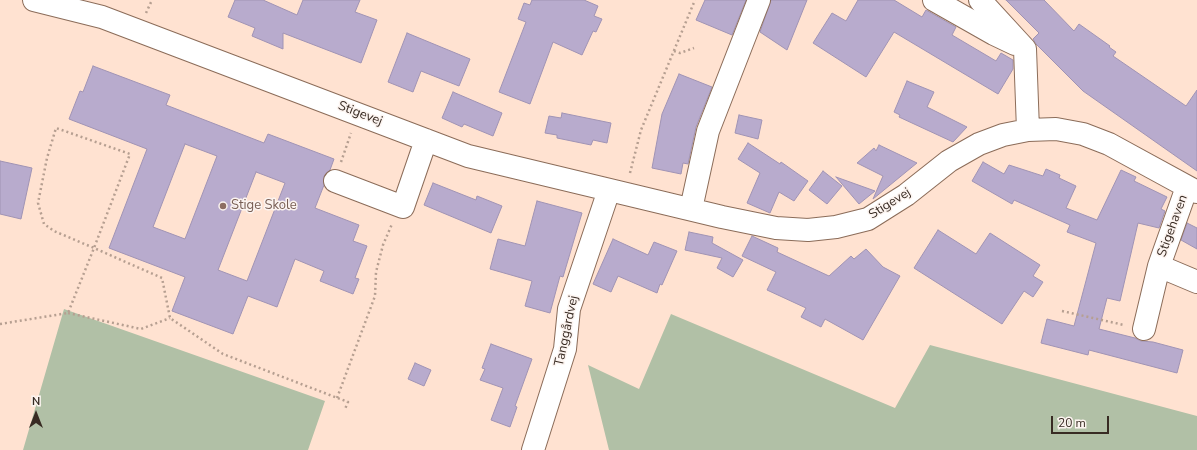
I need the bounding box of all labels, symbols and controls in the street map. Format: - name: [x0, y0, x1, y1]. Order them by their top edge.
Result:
- street label: Stigevej: [335, 98, 385, 130]
- street label: Stigevej: [866, 185, 914, 223]
- street label: Stigehaven: [1155, 193, 1191, 259]
- place label: Stige Skole: [231, 198, 297, 214]
- marker: Stige Skole: [218, 201, 228, 211]
- street label: Tanggårdvej: [552, 294, 582, 368]
- north arrow: [16, 394, 56, 434]
- text: N: [32, 394, 40, 409]
- scale bar: [1053, 408, 1111, 434]
- text: 20 m: [1058, 415, 1086, 431]

